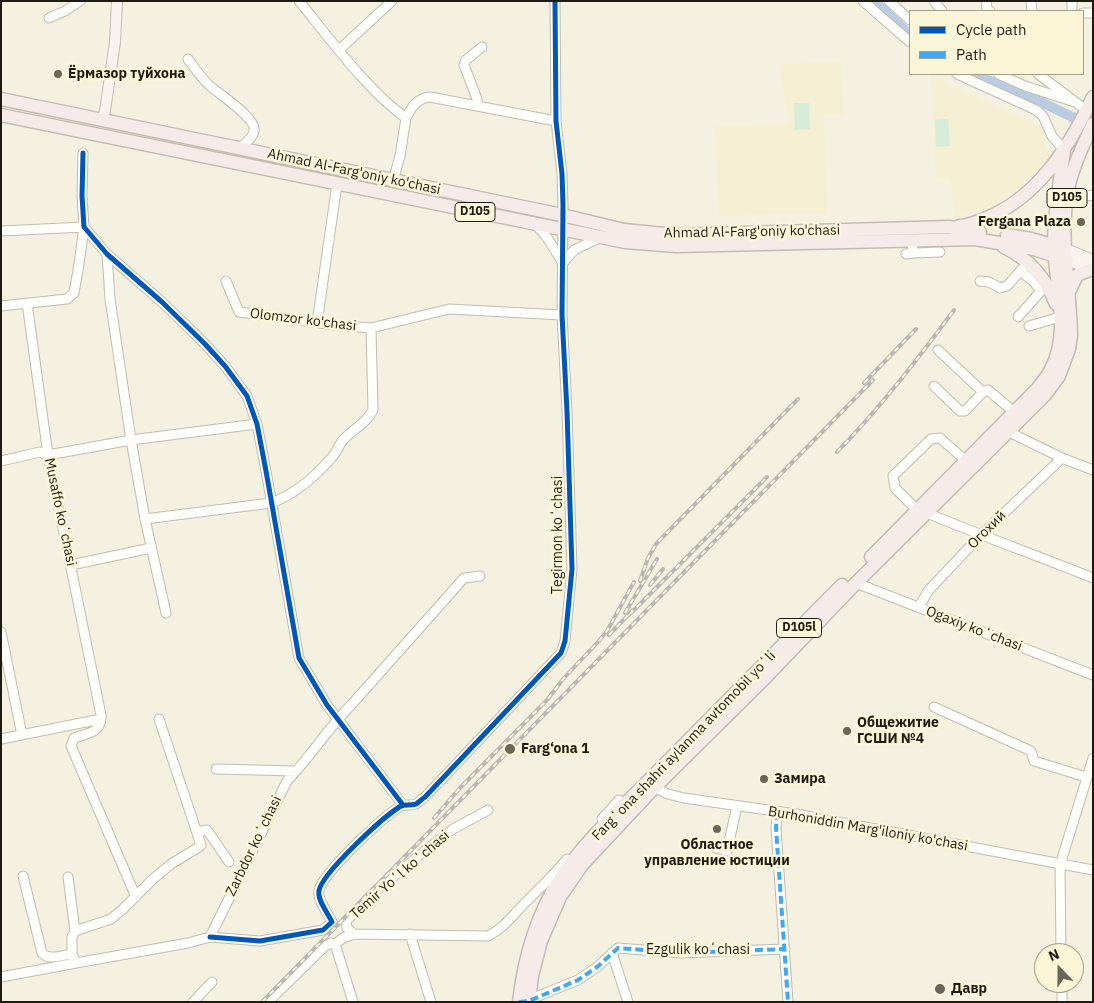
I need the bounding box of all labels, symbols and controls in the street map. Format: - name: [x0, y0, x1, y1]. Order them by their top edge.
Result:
- legend: [909, 10, 1084, 75]
- text: Cycle path: [956, 20, 1027, 39]
- text: Path: [956, 45, 987, 64]
- place label: Ёрмазор туйхона: [68, 66, 186, 82]
- marker: Ёрмазор туйхона: [52, 68, 64, 80]
- street label: Ahmad Al-Farg'oniy ko'chasi: [266, 145, 442, 199]
- road number: D105: [1047, 188, 1087, 208]
- road number: D105: [455, 202, 495, 222]
- place label: Fergana Plaza: [978, 214, 1071, 230]
- marker: Fergana Plaza: [1075, 216, 1087, 228]
- street label: Ahmad Al-Farg'oniy ko'chasi: [664, 222, 840, 242]
- street label: Olomzor ko'chasi: [249, 305, 357, 335]
- street label: Musaffo koʻchasi: [40, 456, 80, 568]
- street label: Tegirmon koʻchasi: [550, 476, 566, 594]
- street label: Огохий: [964, 507, 1010, 553]
- street label: Ogaxiy koʻchasi: [923, 603, 1025, 655]
- road number: D105l: [776, 618, 822, 638]
- street label: Fargʻona shahri aylanma avtomobil yoʻli: [589, 648, 779, 844]
- place label: Общежитие ГСШИ №4: [857, 715, 939, 748]
- marker: Общежитие ГСШИ №4: [841, 725, 853, 737]
- place label: Farg‘ona 1: [521, 741, 589, 757]
- marker: Farg‘ona 1: [503, 742, 517, 756]
- place label: Замира: [774, 771, 826, 787]
- marker: Замира: [758, 773, 770, 785]
- street label: Zarbdor koʻchasi: [222, 793, 286, 899]
- street label: Burhoniddin Marg'iloniy ko'chasi: [767, 803, 969, 855]
- marker: Областное управление юстиции: [711, 823, 723, 835]
- street label: Temir Yoʻl koʻchasi: [347, 827, 453, 923]
- place label: Областное управление юстиции: [644, 837, 790, 870]
- street label: Ezgulik koʻchasi: [646, 942, 750, 958]
- north arrow: [1034, 943, 1084, 993]
- text: N: [1046, 945, 1062, 965]
- place label: Давр: [951, 981, 987, 997]
- marker: Давр: [933, 982, 947, 996]

